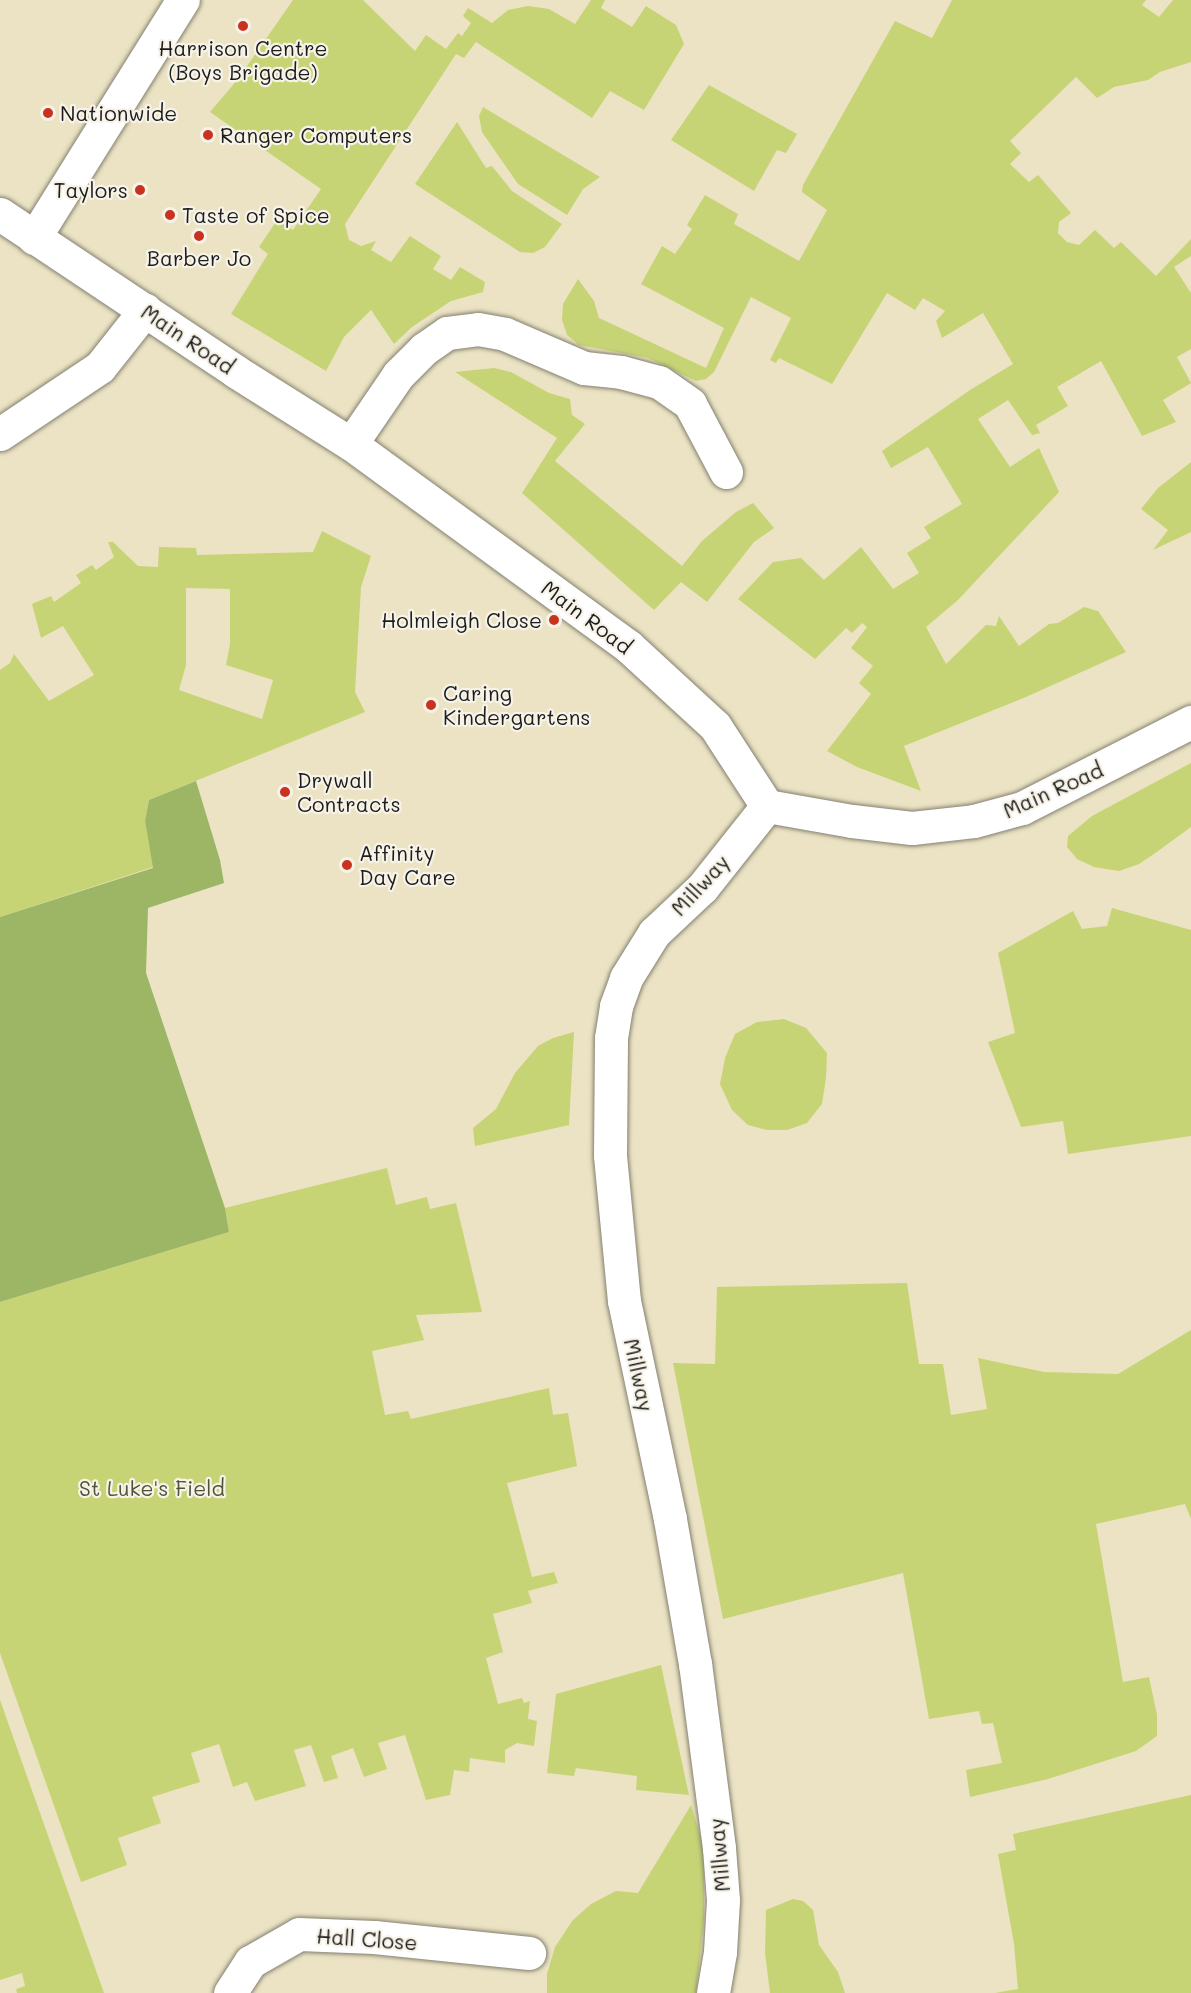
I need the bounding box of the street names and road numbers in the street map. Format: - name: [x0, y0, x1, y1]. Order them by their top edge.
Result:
- street label: Main Road: [137, 299, 239, 379]
- street label: Main Road: [537, 575, 637, 659]
- street label: Main Road: [999, 757, 1107, 823]
- street label: Millway: [666, 849, 734, 921]
- street label: Millway: [619, 1336, 659, 1414]
- street label: Millway: [703, 1817, 735, 1893]
- street label: Hall Close: [316, 1923, 418, 1955]

